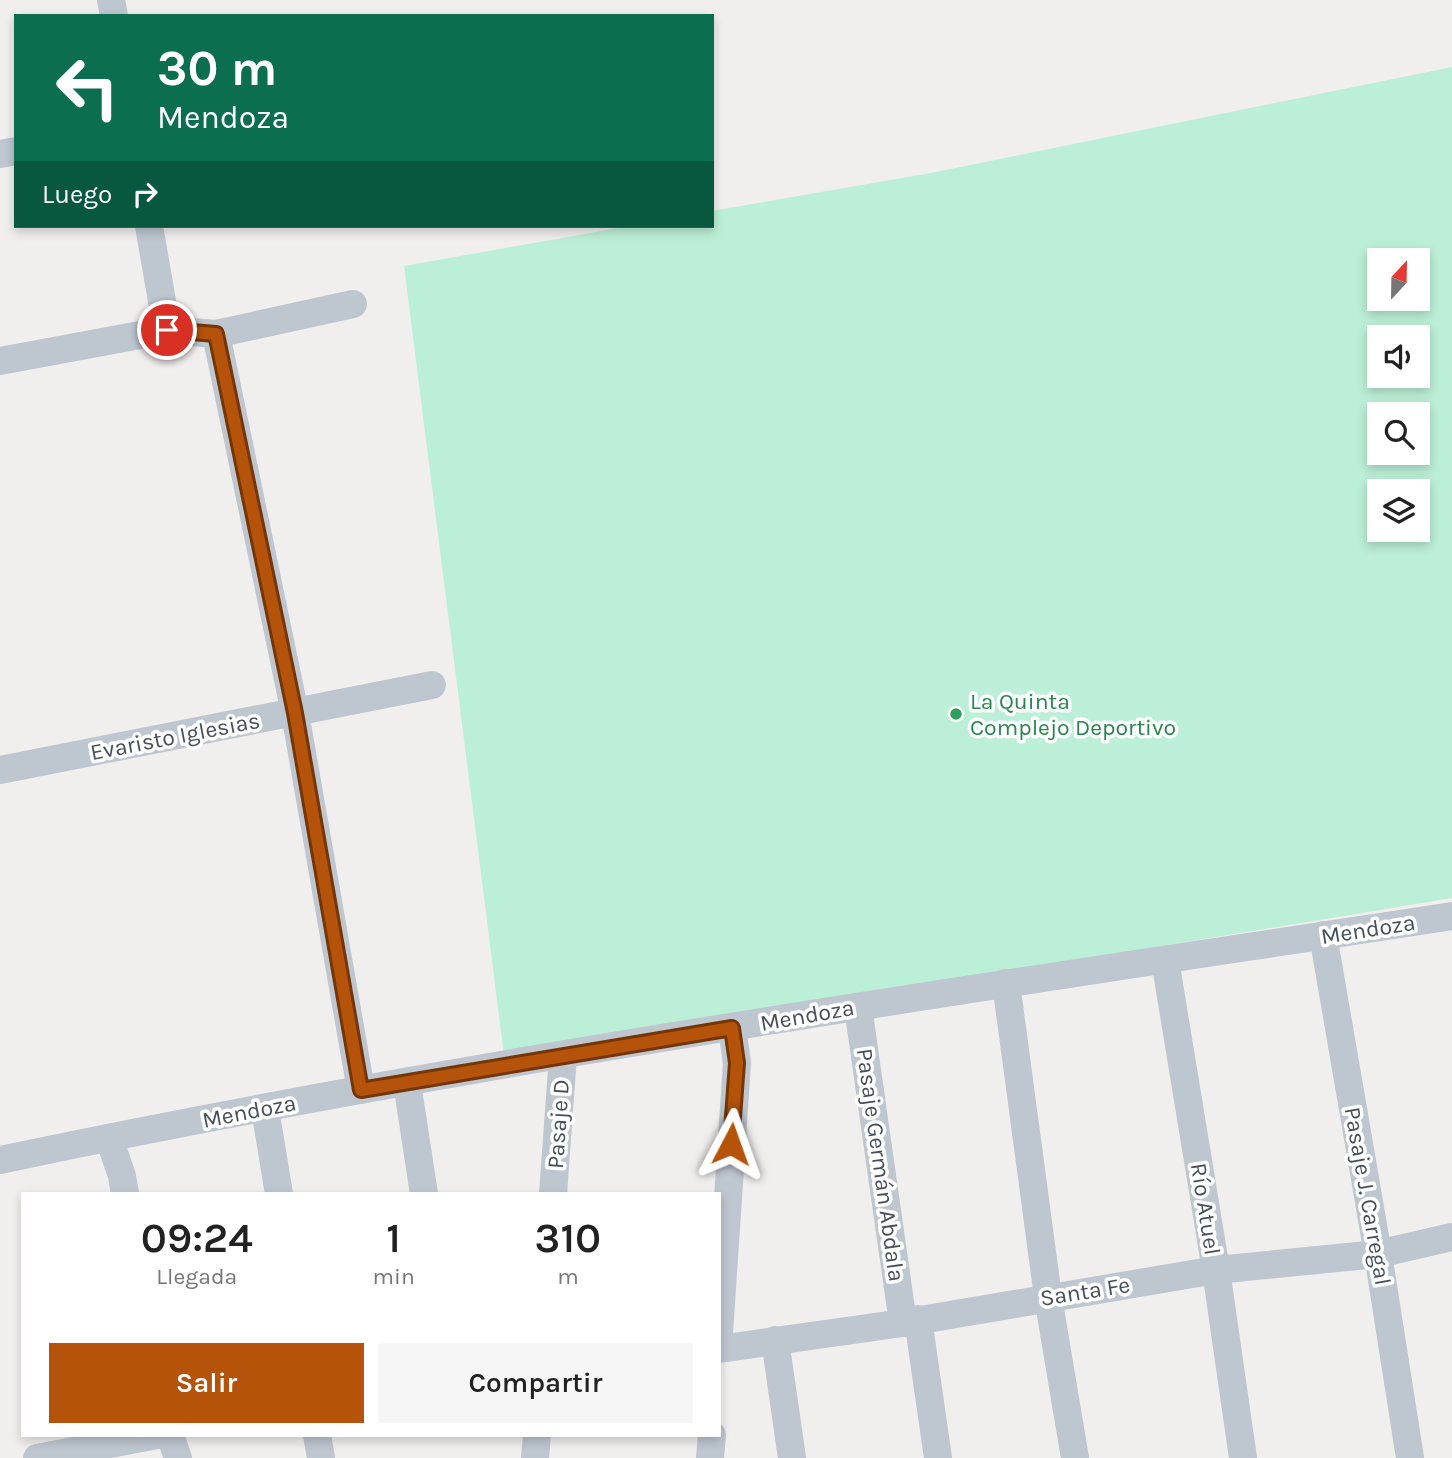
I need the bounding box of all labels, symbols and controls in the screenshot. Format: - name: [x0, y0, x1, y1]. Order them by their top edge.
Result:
- text: 30 m: [157, 40, 277, 97]
- icon: left: [42, 42, 133, 133]
- text: Mendoza: [157, 99, 289, 136]
- icon: right: [126, 175, 164, 213]
- text: Luego: [42, 179, 112, 210]
- north arrow: [1367, 248, 1430, 312]
- map controls: [1367, 248, 1430, 542]
- pin: [137, 300, 197, 360]
- icon: arrive: [148, 311, 186, 349]
- button: sound: [1367, 325, 1430, 388]
- button: search: [1367, 402, 1430, 465]
- button: layers: [1367, 479, 1430, 542]
- place label: La Quinta Complejo Deportivo: [970, 688, 1176, 741]
- marker: La Quinta Complejo Deportivo: [948, 706, 964, 722]
- street label: Evaristo Iglesias: [88, 707, 262, 766]
- street label: Mendoza: [1319, 909, 1417, 950]
- street label: Mendoza: [758, 994, 856, 1037]
- street label: Pasaje Germán Abdala: [851, 1047, 910, 1283]
- street label: Pasaje D: [542, 1078, 575, 1170]
- street label: Mendoza: [200, 1089, 298, 1134]
- street label: Pasaje J. Carregal: [1339, 1105, 1396, 1287]
- position arrow: [694, 1107, 768, 1181]
- street label: Río Atuel: [1185, 1161, 1226, 1257]
- text: 09:24: [141, 1213, 253, 1263]
- text: 1: [386, 1213, 401, 1263]
- text: 310: [535, 1213, 601, 1263]
- text: Llegada: [156, 1263, 237, 1290]
- text: min: [373, 1263, 415, 1290]
- text: m: [557, 1263, 579, 1290]
- street label: Santa Fe: [1038, 1271, 1132, 1312]
- button: Salir: [49, 1343, 364, 1423]
- button: Compartir: [378, 1343, 693, 1423]

